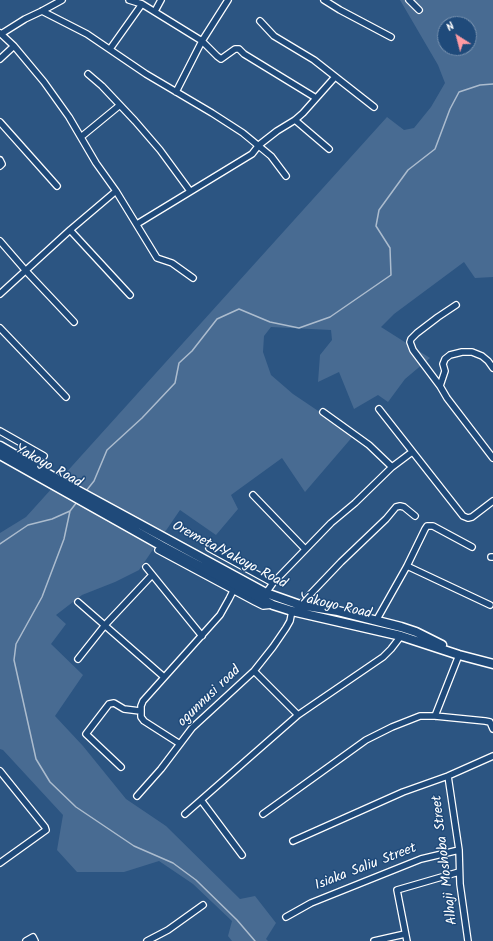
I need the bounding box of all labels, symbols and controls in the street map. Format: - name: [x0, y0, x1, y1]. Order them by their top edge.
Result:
- north arrow: [437, 16, 477, 56]
- text: N: [442, 18, 459, 36]
- street label: Yakoyo Road: [12, 442, 84, 492]
- street label: Oremeta/Yakoyo Road: [169, 519, 289, 593]
- street label: Yakoyo Road: [297, 590, 373, 624]
- street label: ogunnusi road: [175, 663, 245, 731]
- street label: Alhaji Moshoba Street: [430, 794, 462, 926]
- street label: Isiaka Saliu Street: [313, 841, 419, 895]

